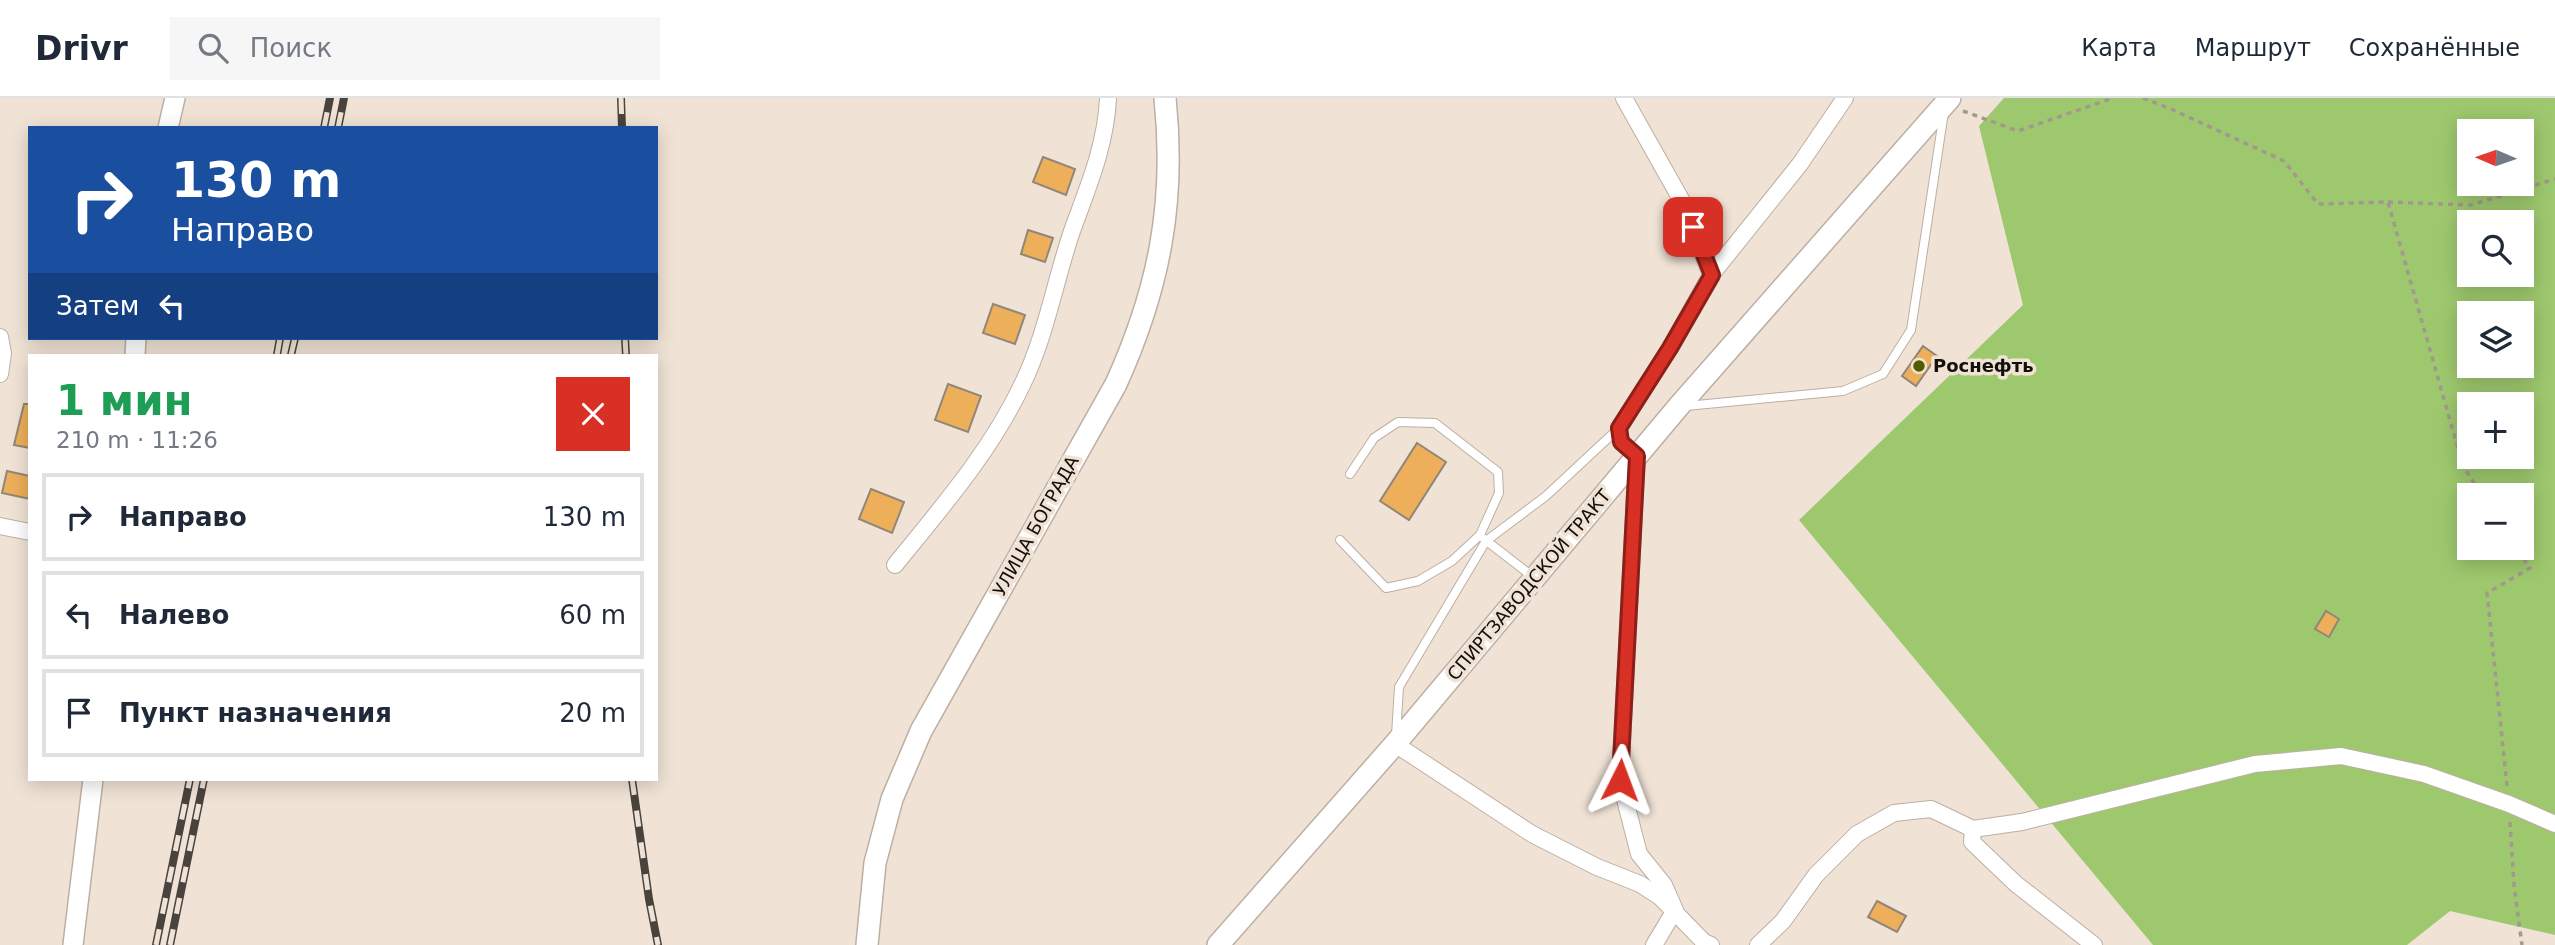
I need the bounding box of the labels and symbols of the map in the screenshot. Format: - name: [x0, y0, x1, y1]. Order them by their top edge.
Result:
- north arrow: [2457, 119, 2534, 196]
- pin: [1663, 197, 1723, 257]
- place label: Роснефть: [1933, 355, 2034, 376]
- marker: Роснефть: [1911, 358, 1927, 374]
- street label: УЛИЦА БОГРАДА: [988, 451, 1083, 600]
- street label: СПИРТЗАВОДСКОЙ ТРАКТ: [1443, 484, 1615, 684]
- position arrow: [1583, 743, 1657, 817]

